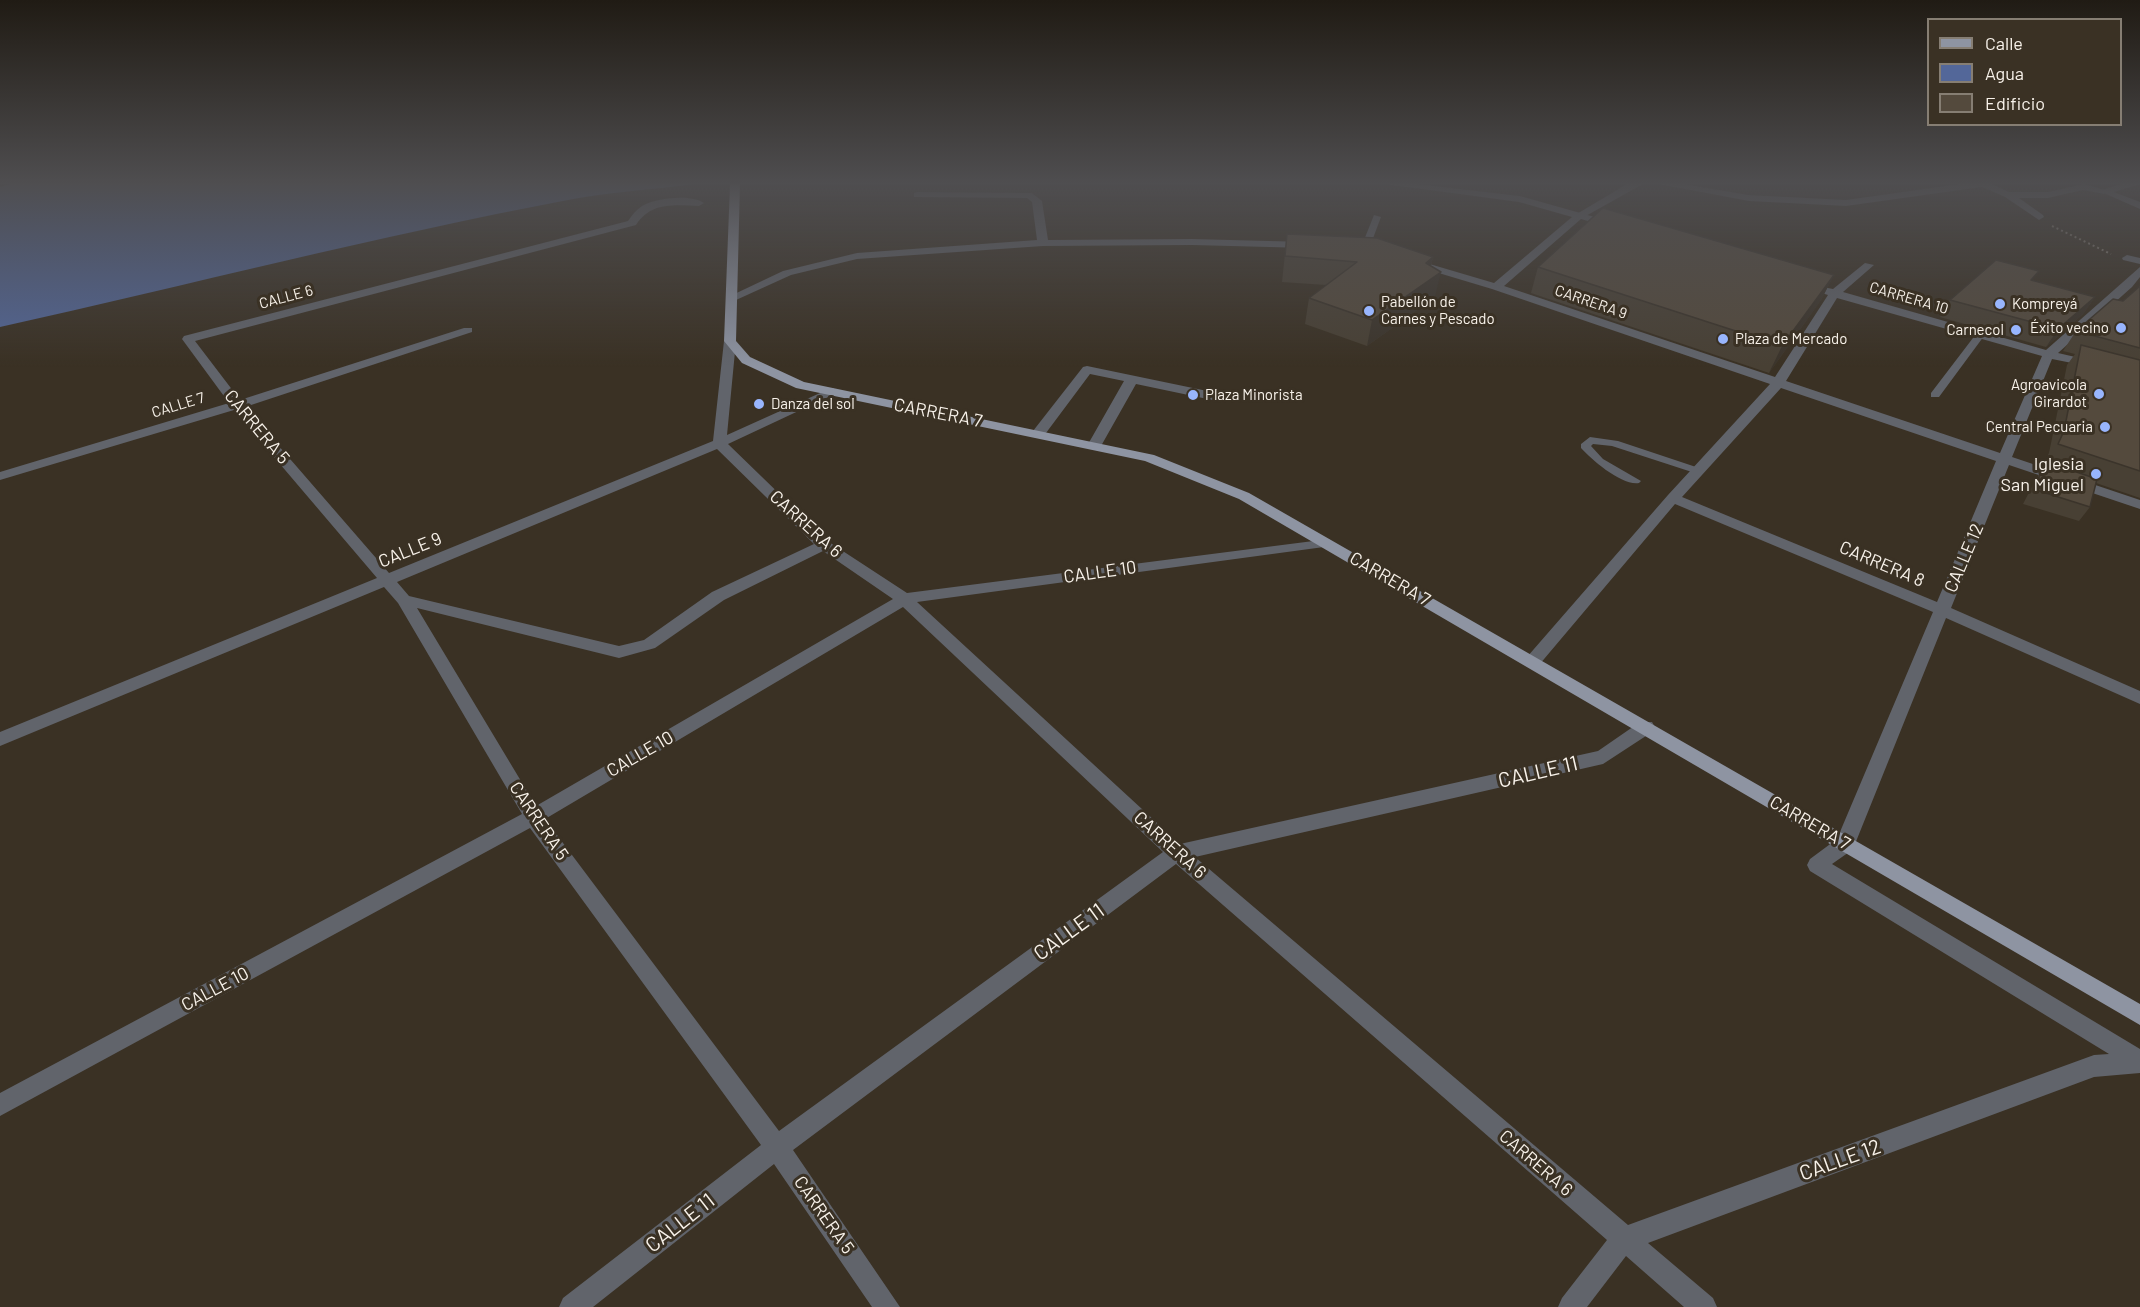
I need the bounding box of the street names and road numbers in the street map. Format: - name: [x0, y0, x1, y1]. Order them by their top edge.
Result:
- street label: CARRERA 10: [1867, 278, 1951, 318]
- street label: CALLE 6: [257, 281, 315, 313]
- street label: CARRERA 9: [1552, 281, 1630, 323]
- street label: CARRERA 5: [220, 386, 294, 468]
- street label: CALLE 7: [149, 388, 207, 422]
- street label: CARRERA 7: [892, 394, 984, 432]
- street label: CARRERA 6: [765, 486, 847, 562]
- street label: CALLE 12: [1940, 520, 1988, 596]
- street label: CALLE 9: [375, 528, 445, 572]
- street label: CARRERA 8: [1836, 536, 1928, 592]
- street label: CARRERA 7: [1346, 547, 1434, 611]
- street label: CALLE 10: [1062, 556, 1138, 588]
- street label: CALLE 10: [603, 726, 677, 782]
- street label: CALLE 11: [1496, 751, 1580, 793]
- street label: CARRERA 5: [505, 778, 573, 864]
- street label: CARRERA 7: [1766, 791, 1854, 855]
- street label: CARRERA 6: [1129, 807, 1211, 883]
- street label: CALLE 11: [1029, 898, 1109, 966]
- street label: CALLE 10: [178, 962, 252, 1016]
- street label: CARRERA 6: [1495, 1125, 1577, 1201]
- street label: CALLE 12: [1796, 1134, 1884, 1186]
- street label: CARRERA 5: [789, 1172, 859, 1258]
- street label: CALLE 11: [640, 1188, 720, 1258]

